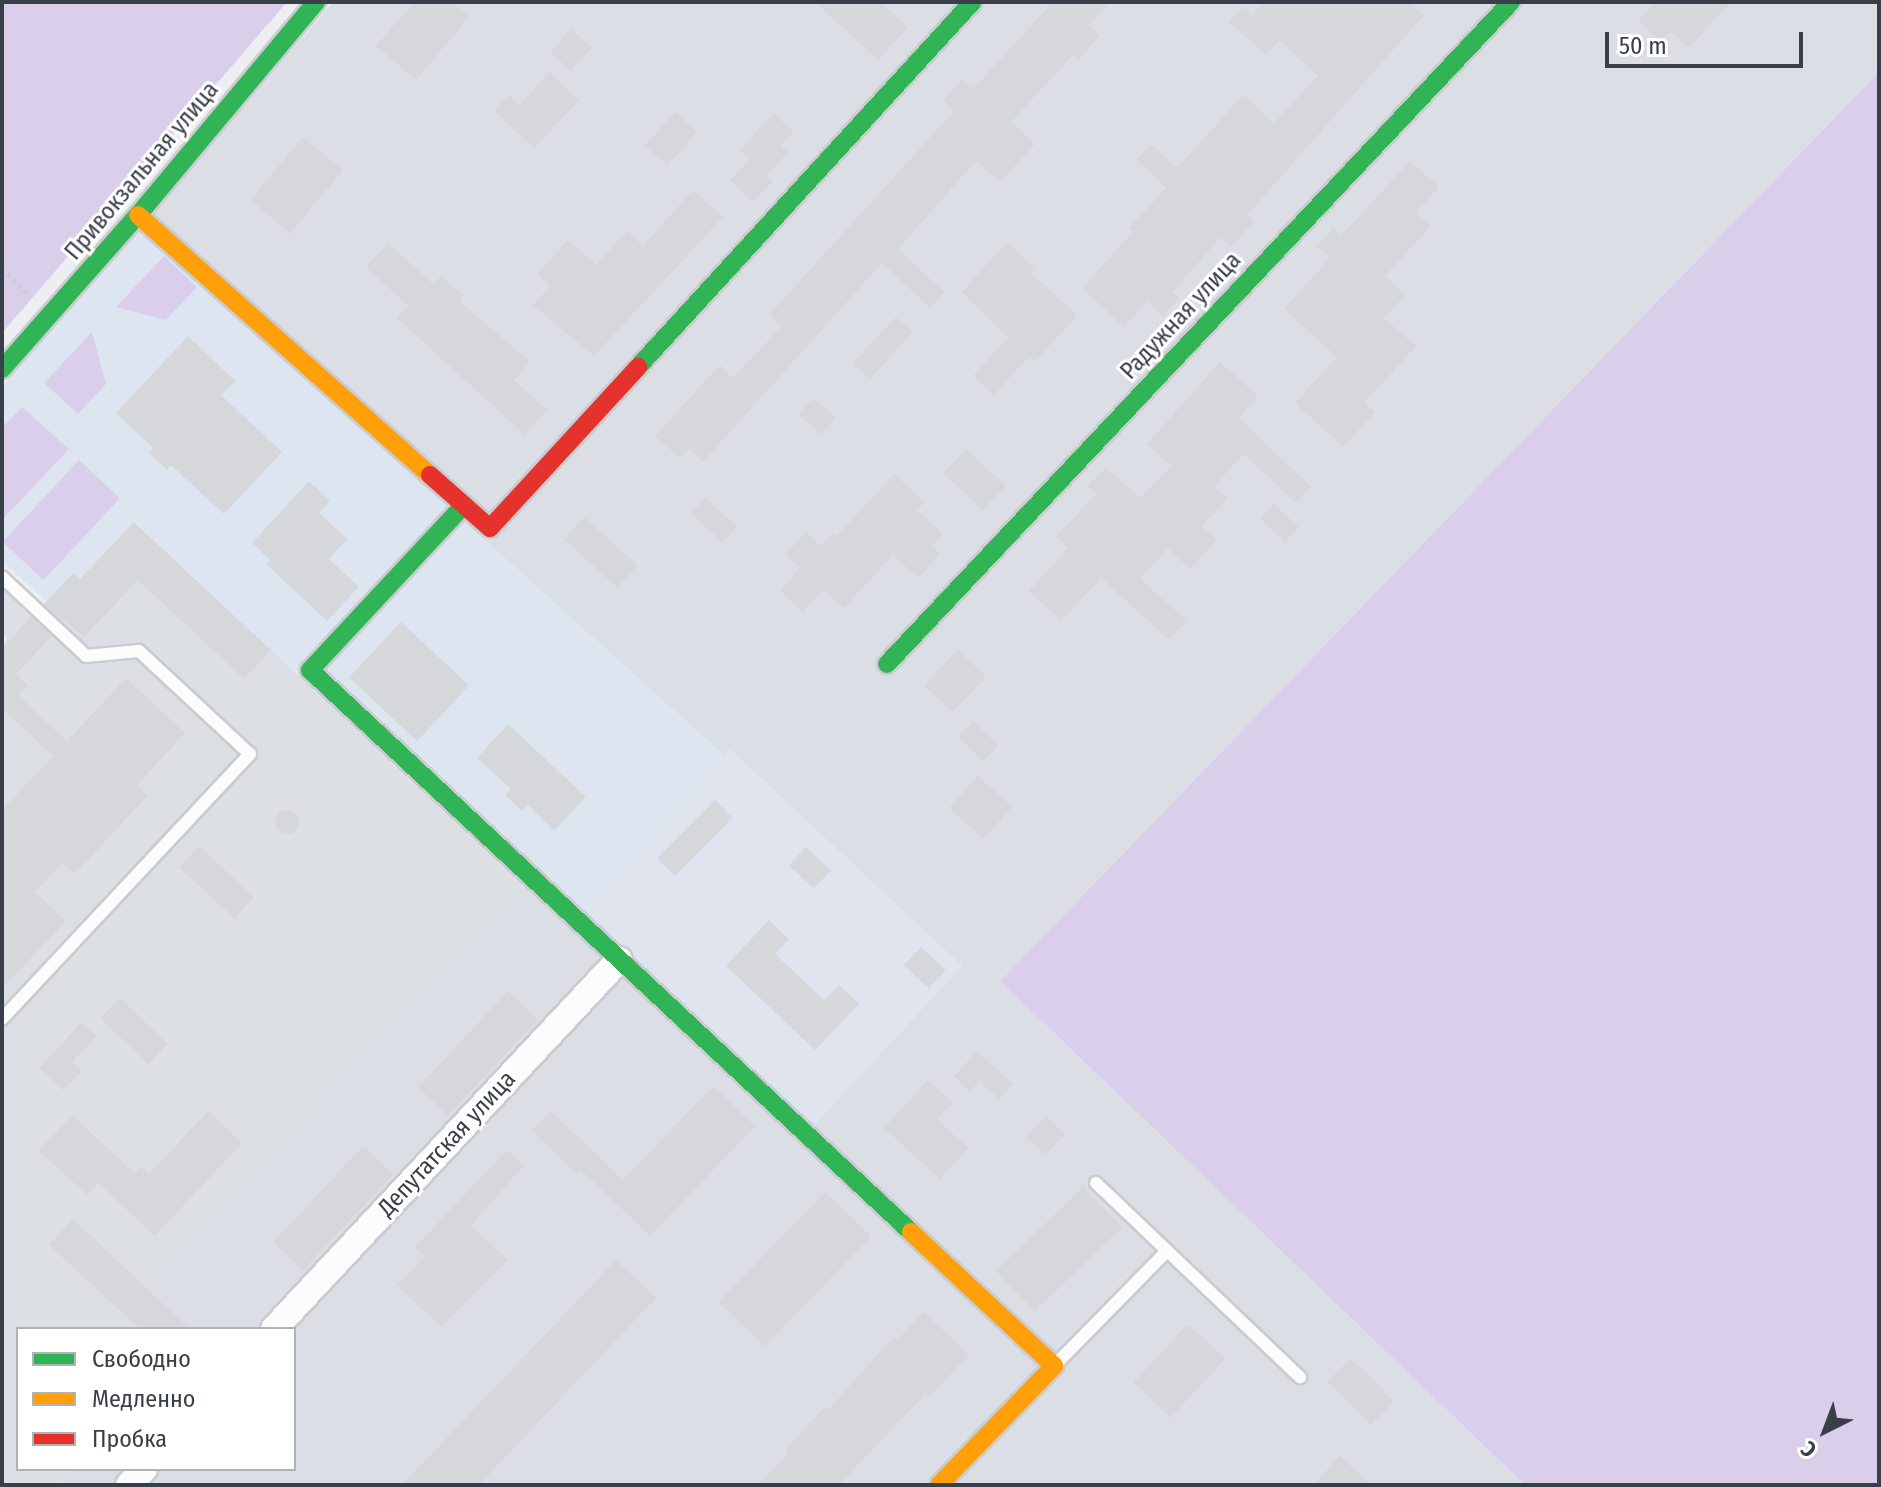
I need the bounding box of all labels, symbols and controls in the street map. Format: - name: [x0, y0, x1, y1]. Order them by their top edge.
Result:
- scale bar: [1609, 16, 1807, 66]
- text: 50 m: [1619, 32, 1667, 60]
- street label: Привокзальная улица: [59, 76, 225, 266]
- street label: Радужная улица: [1115, 246, 1247, 386]
- street label: Депутатская улица: [372, 1065, 522, 1223]
- legend: [16, 1327, 296, 1471]
- text: Свободно: [92, 1345, 191, 1373]
- text: Медленно: [92, 1385, 195, 1413]
- north arrow: [1785, 1391, 1865, 1471]
- text: Пробка: [92, 1425, 167, 1453]
- text: С: [1795, 1435, 1822, 1463]

